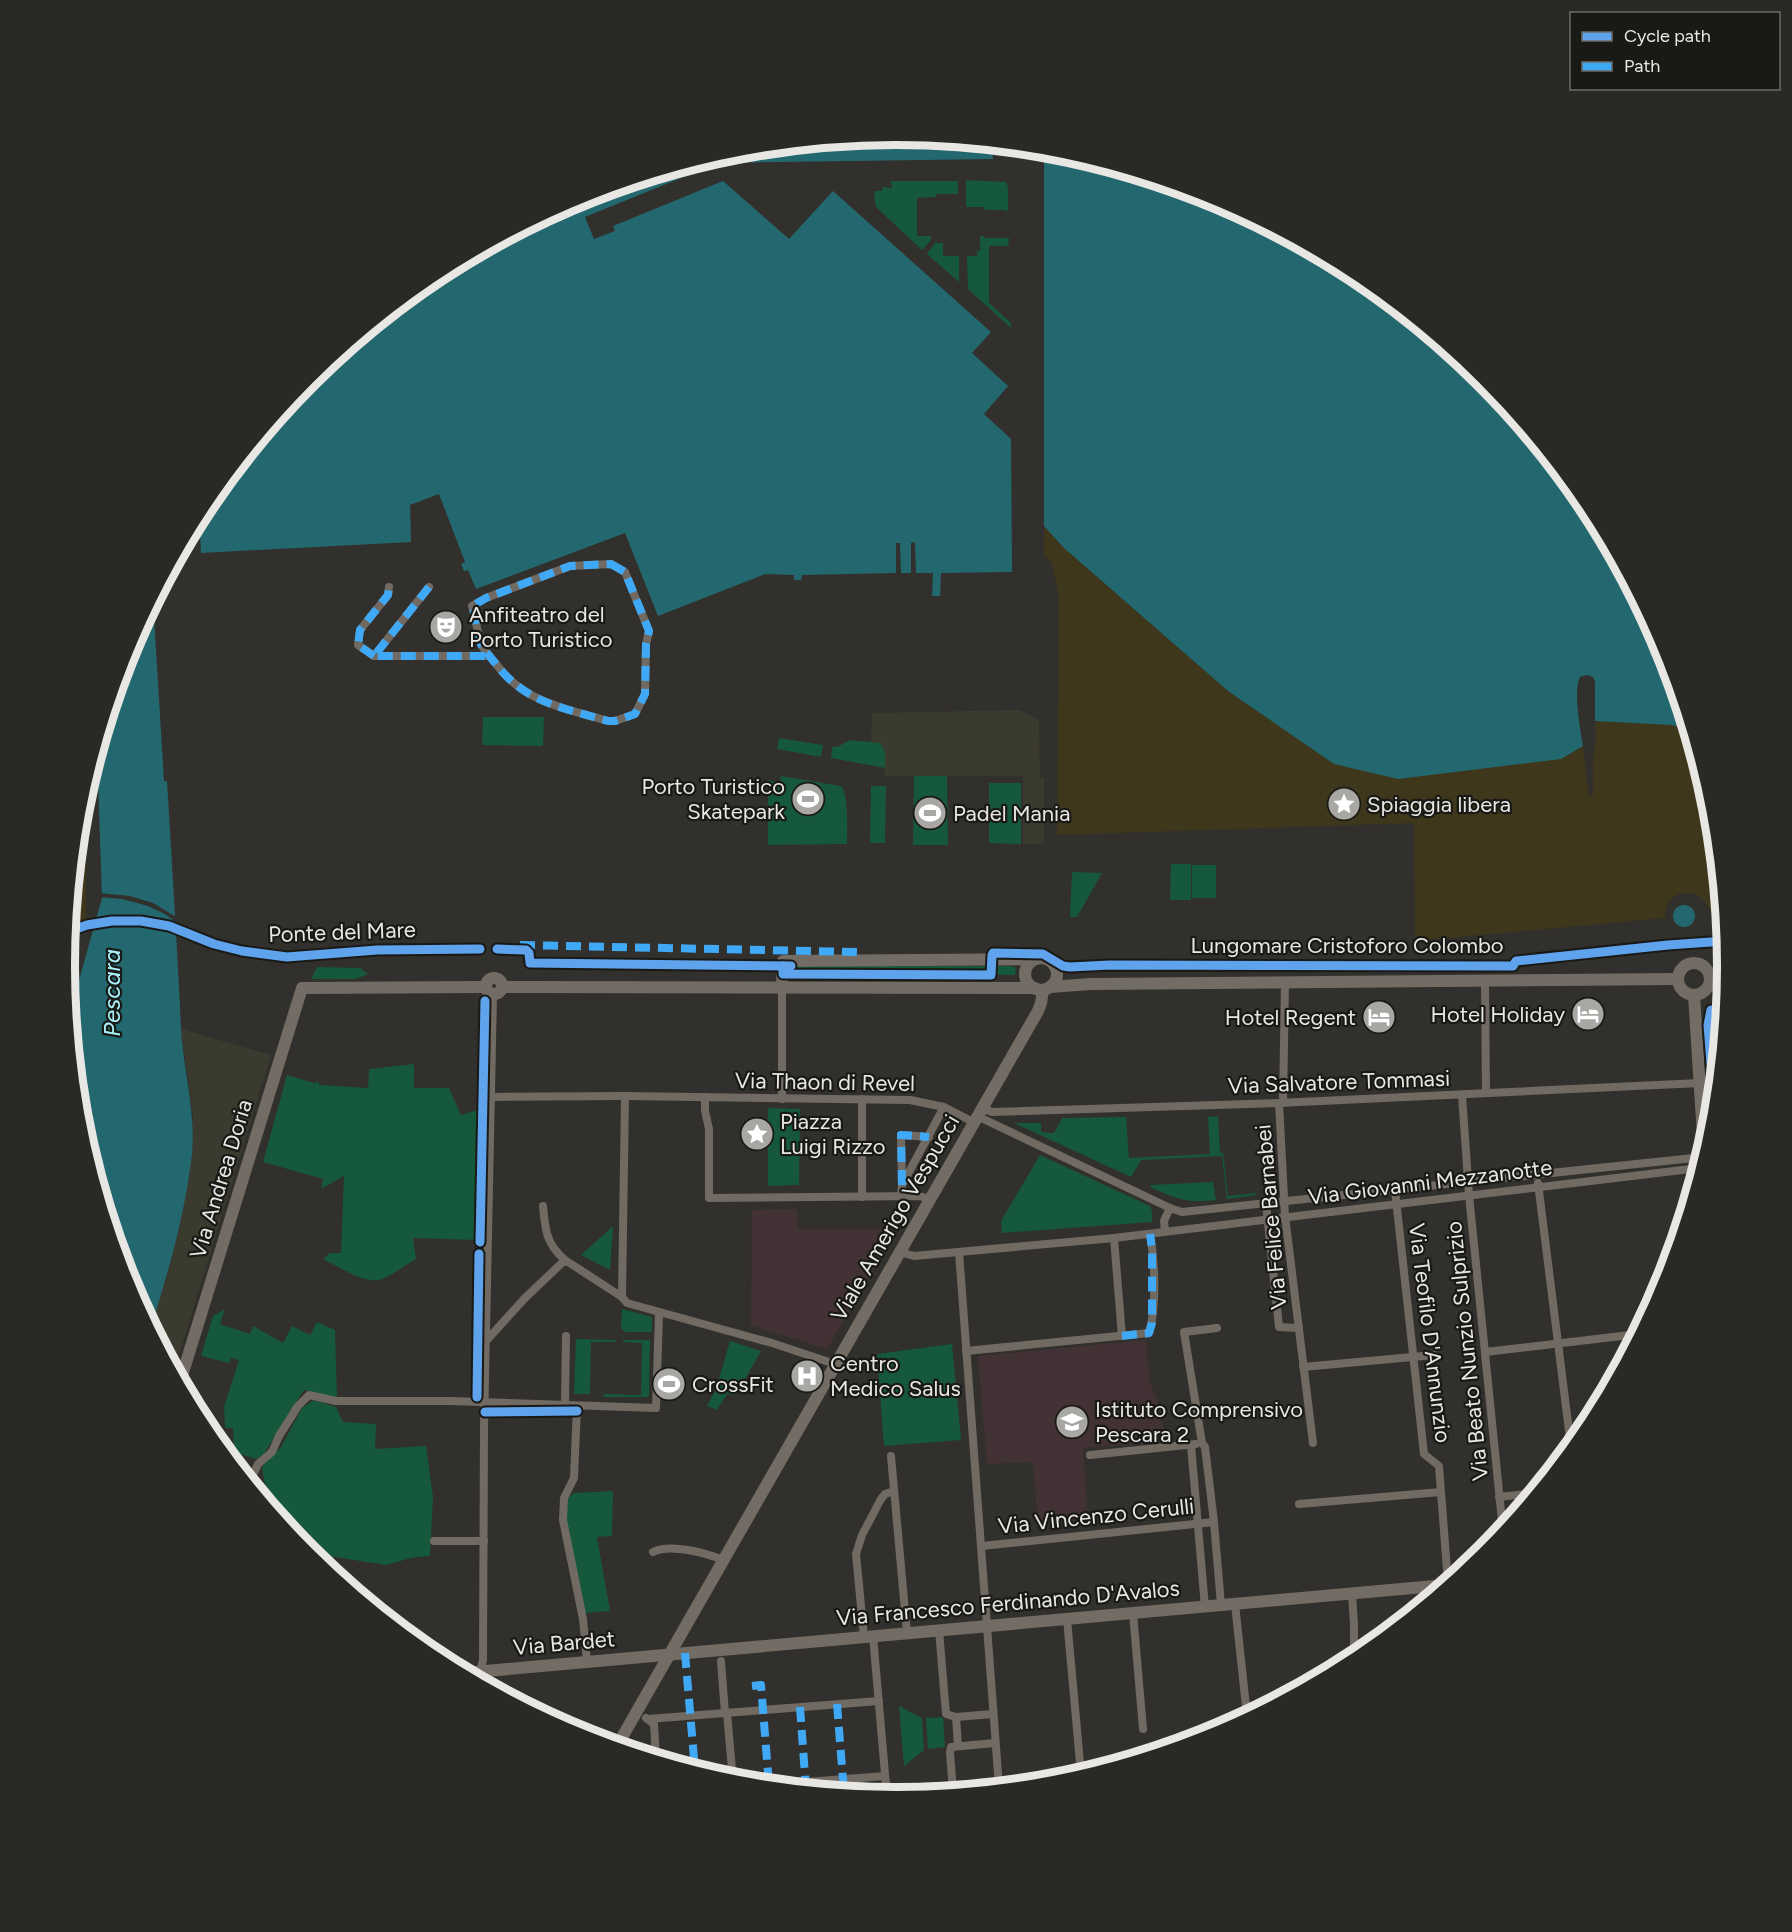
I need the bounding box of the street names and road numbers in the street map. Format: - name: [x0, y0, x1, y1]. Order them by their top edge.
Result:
- street label: Ponte del Mare: [268, 916, 416, 948]
- street label: Lungomare Cristoforo Colombo: [1190, 932, 1504, 959]
- street label: Via Salvatore Tommasi: [1227, 1065, 1451, 1099]
- street label: Via Thaon di Revel: [735, 1067, 915, 1097]
- street label: Via Andrea Doria: [184, 1096, 258, 1262]
- street label: Viale Amerigo Vespucci: [825, 1110, 965, 1326]
- street label: Via Felice Barnabei: [1249, 1123, 1293, 1311]
- street label: Via Giovanni Mezzanotte: [1306, 1154, 1554, 1210]
- street label: Via Beato Nunzio Sulprizio: [1440, 1220, 1494, 1482]
- street label: Via Teofilo D'Annunzio: [1403, 1222, 1457, 1444]
- street label: Via Vincenzo Cerulli: [997, 1492, 1195, 1540]
- street label: Via Francesco Ferdinando D'Avalos: [835, 1575, 1181, 1631]
- street label: Via Bardet: [512, 1625, 616, 1661]

